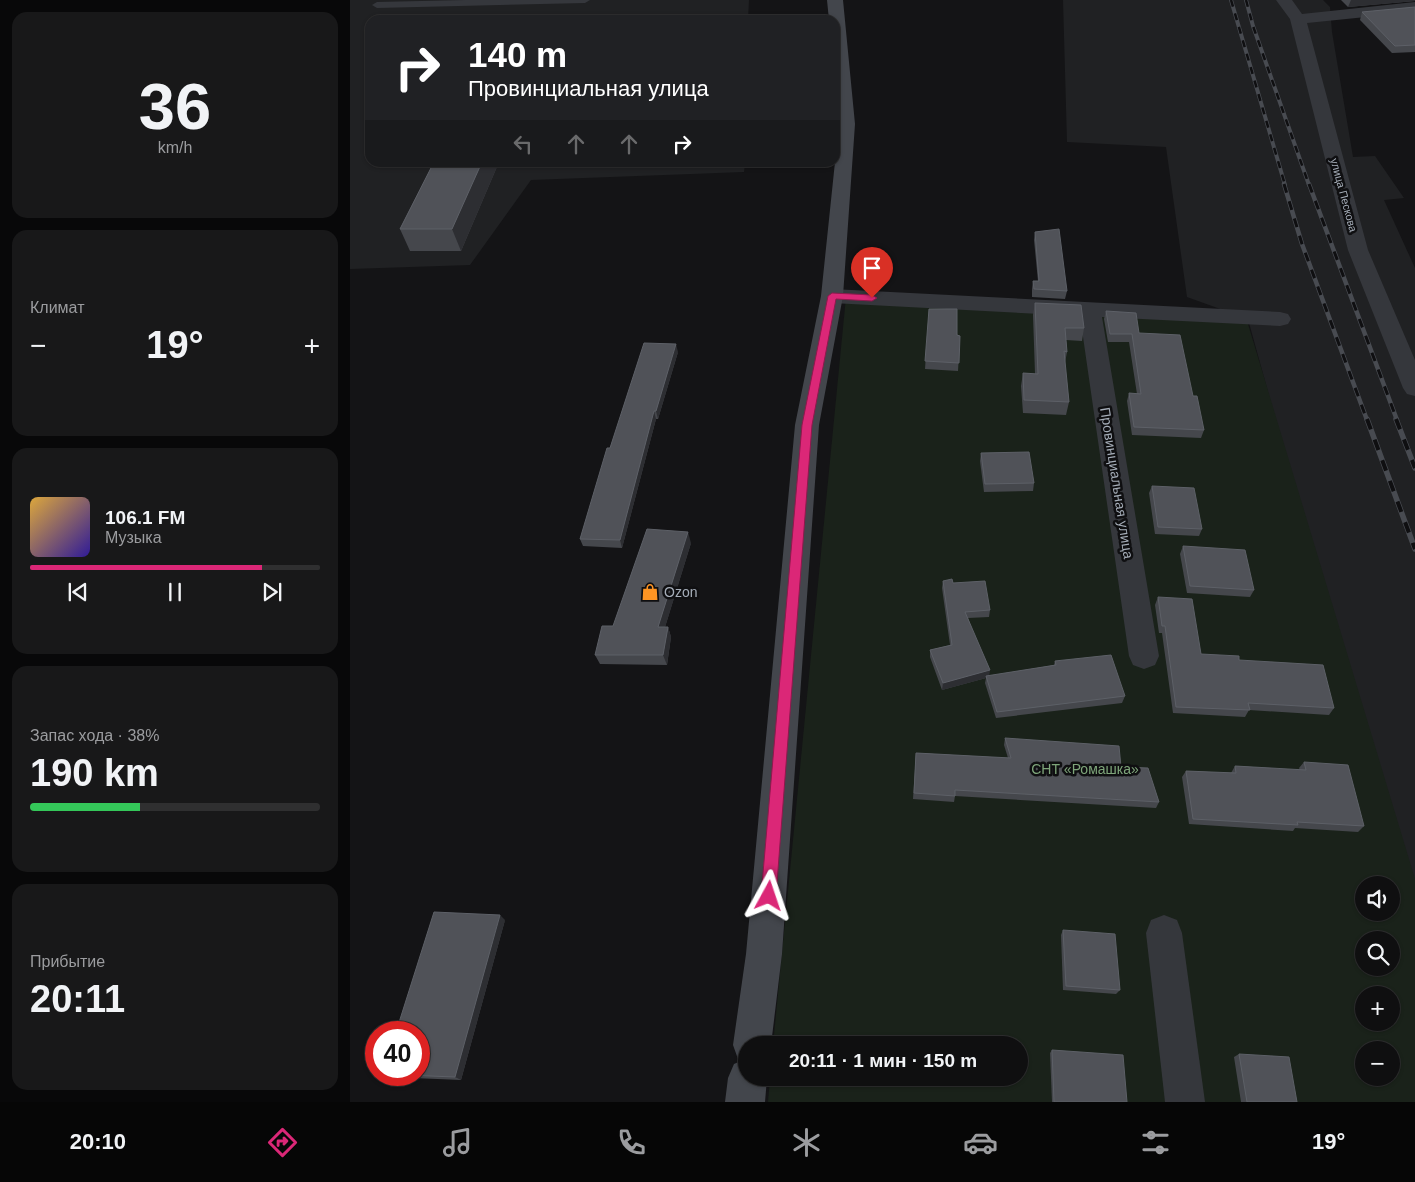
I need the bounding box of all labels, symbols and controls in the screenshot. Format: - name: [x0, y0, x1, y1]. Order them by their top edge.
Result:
- icon: right: [385, 35, 450, 100]
- text: 140 m: [468, 35, 567, 74]
- text: 36: [139, 70, 211, 143]
- text: Провинциальная улица: [468, 76, 709, 101]
- icon: left: [509, 130, 537, 158]
- icon: ahead: [562, 130, 590, 158]
- icon: ahead: [615, 130, 643, 158]
- icon: right: [668, 130, 696, 158]
- text: km/h: [158, 139, 192, 156]
- street label: улица Пескова: [1328, 157, 1360, 234]
- pin: [851, 247, 893, 298]
- icon: arrive: [858, 254, 886, 282]
- text: Климат: [30, 299, 84, 316]
- text: 19°: [146, 324, 204, 366]
- text: −: [30, 330, 46, 361]
- text: +: [304, 330, 320, 361]
- street label: Провинциальная улица: [1097, 406, 1137, 560]
- text: 106.1 FM: [105, 507, 185, 528]
- text: Музыка: [105, 529, 162, 546]
- icon: previous: [64, 578, 92, 606]
- icon: pause: [161, 578, 189, 606]
- icon: next: [258, 578, 286, 606]
- shop icon: Ozon: [640, 582, 660, 602]
- place label: Ozon: [664, 584, 697, 600]
- text: Запас хода · 38%: [30, 727, 159, 744]
- text: 190 km: [30, 752, 159, 794]
- park label: СНТ «Ромашка»: [1031, 761, 1139, 777]
- position arrow: [742, 869, 794, 921]
- map controls: [1355, 876, 1400, 1086]
- button: sound: [1355, 876, 1400, 921]
- button: search: [1355, 931, 1400, 976]
- text: Прибытие: [30, 953, 105, 970]
- text: 20:11: [30, 978, 125, 1020]
- button: +: [1355, 986, 1400, 1031]
- speed limit sign: 40: [365, 1021, 430, 1086]
- button: −: [1355, 1041, 1400, 1086]
- text: 20:11 · 1 мин · 150 m: [789, 1050, 977, 1071]
- icon: directions: [265, 1125, 300, 1160]
- icon: music: [440, 1125, 475, 1160]
- icon: phone: [614, 1125, 649, 1160]
- icon: climate: [789, 1125, 824, 1160]
- icon: car: [963, 1125, 998, 1160]
- icon: filters: [1138, 1125, 1173, 1160]
- text: 20:10: [70, 1129, 126, 1154]
- text: 19°: [1312, 1129, 1345, 1154]

